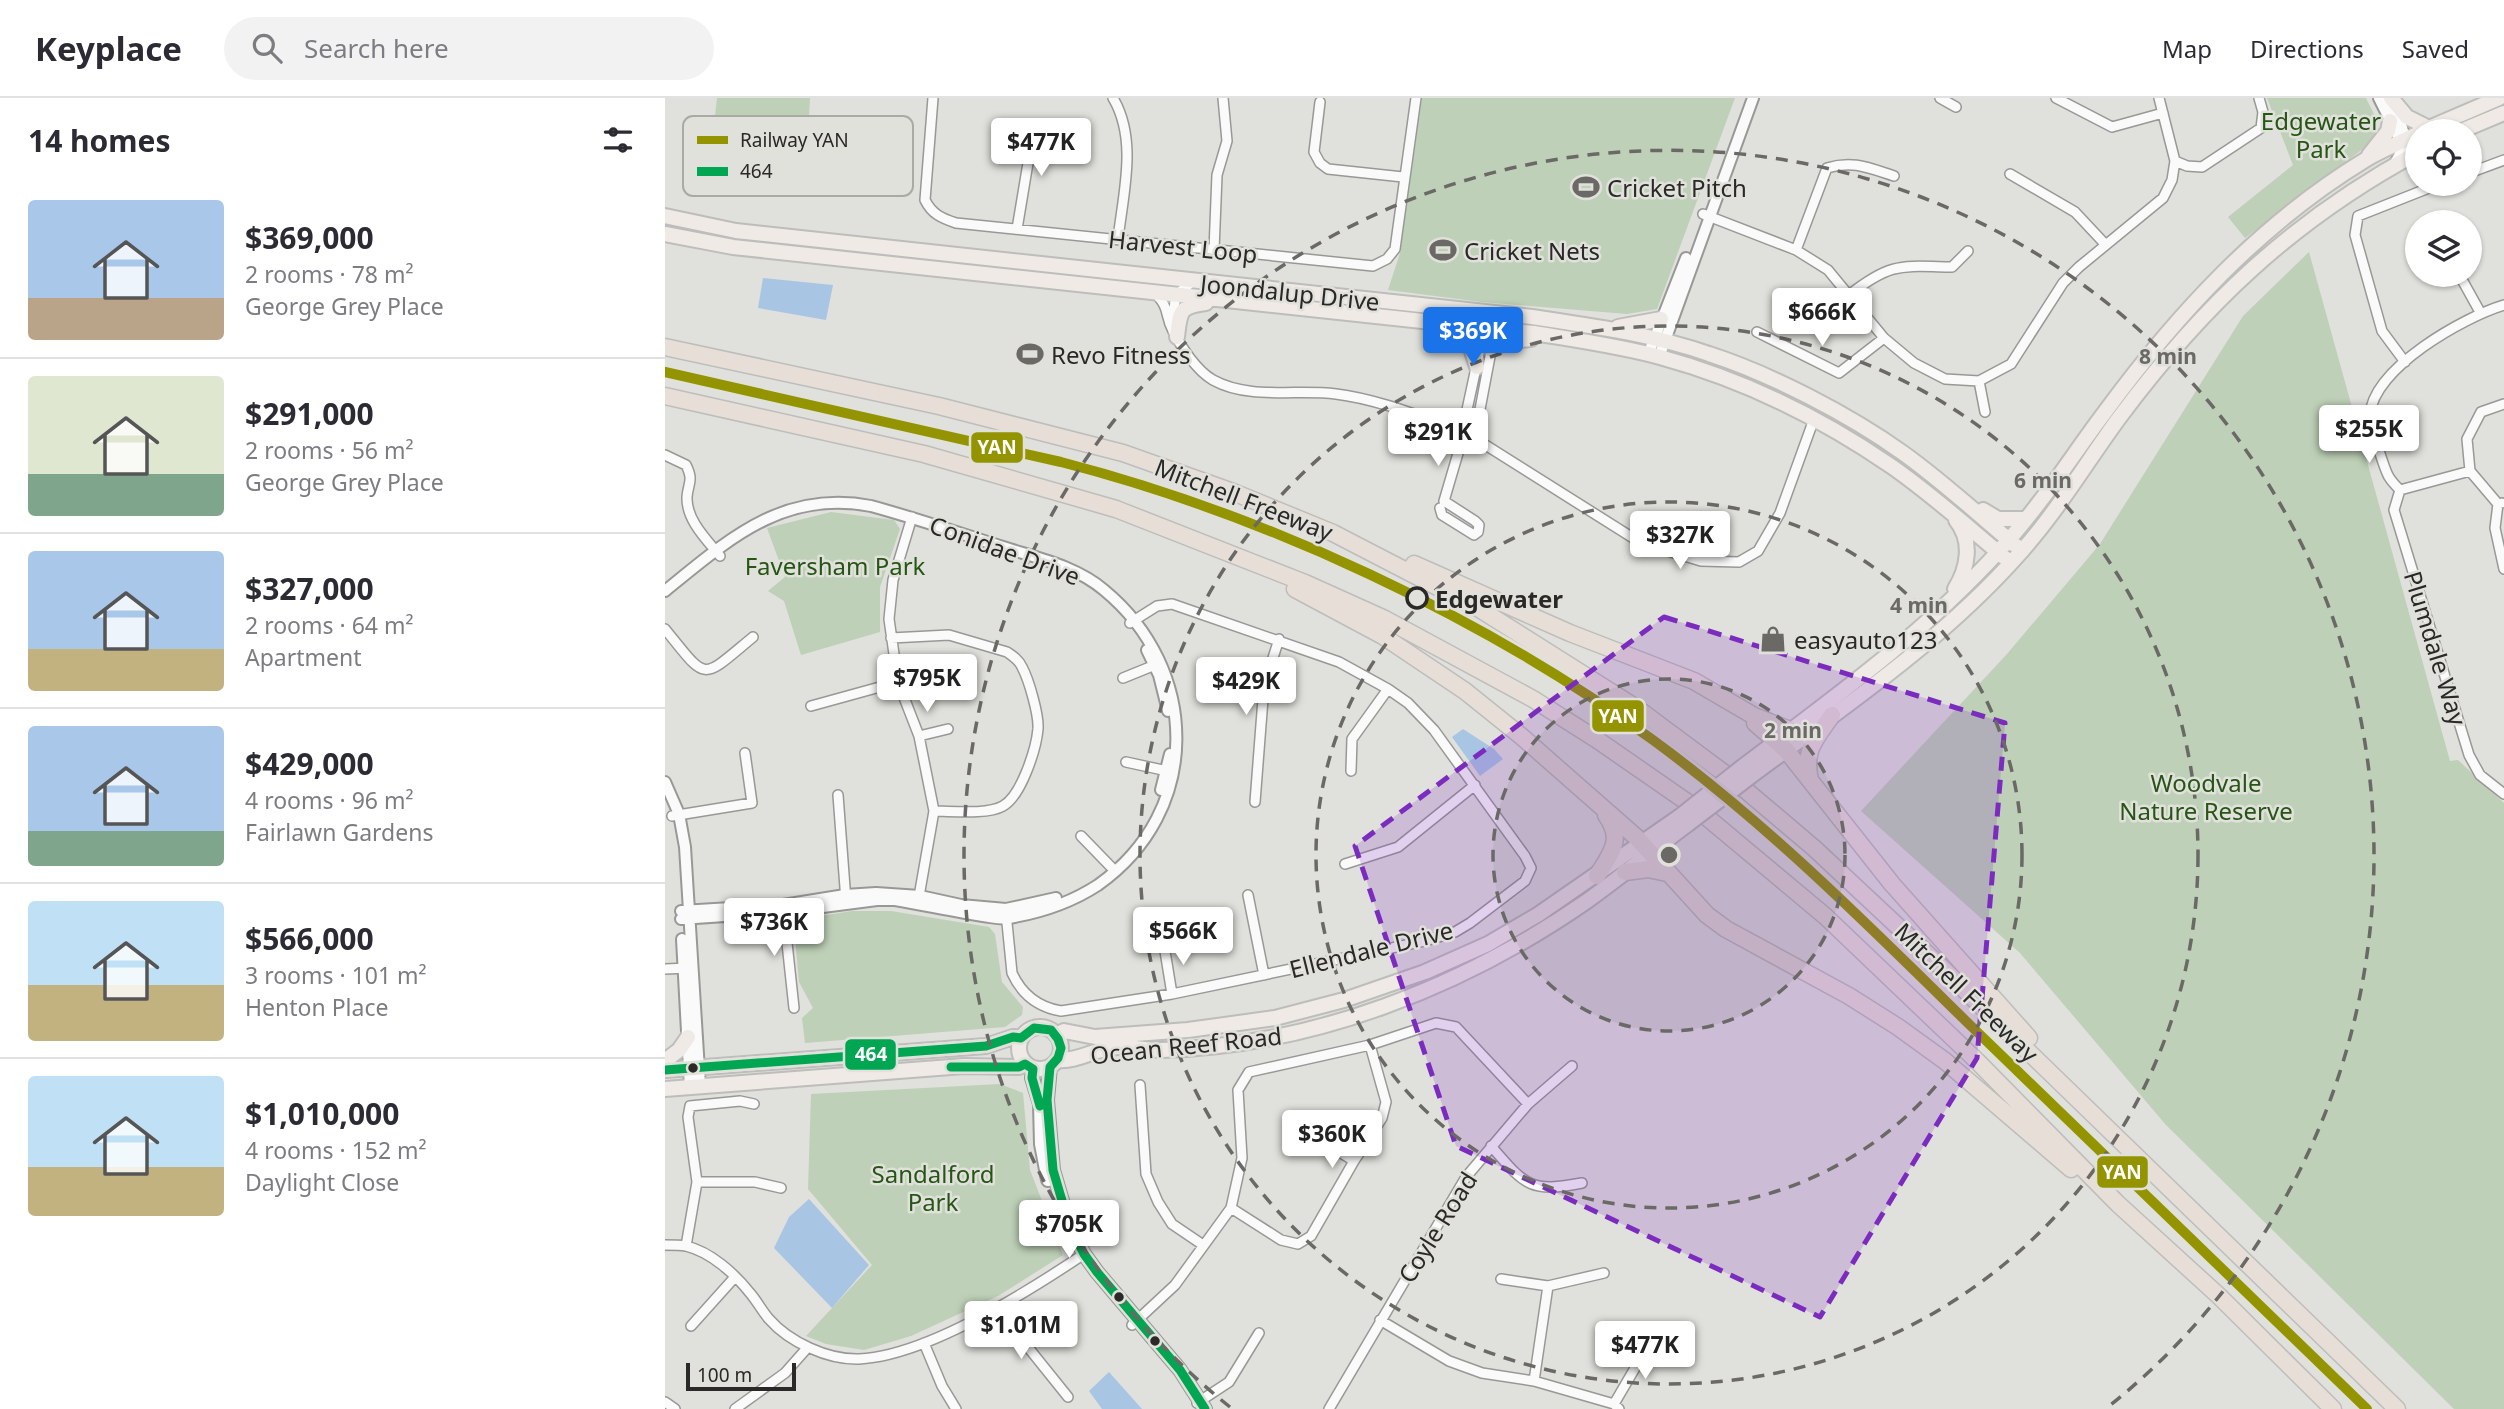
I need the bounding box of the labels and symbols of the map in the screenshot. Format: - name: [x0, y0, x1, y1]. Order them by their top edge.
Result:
- park label: Edgewater Park: [2261, 104, 2381, 165]
- legend: [683, 116, 913, 196]
- pin: $477K: [992, 118, 1090, 178]
- text: Railway YAN: [740, 127, 849, 153]
- text: 464: [740, 158, 773, 184]
- place label: Cricket Pitch: [1607, 171, 1747, 204]
- sports icon: Cricket Pitch: [1571, 172, 1601, 202]
- street label: Harvest Loop: [1107, 222, 1259, 270]
- place label: Cricket Nets: [1464, 234, 1600, 267]
- sports icon: Cricket Nets: [1428, 235, 1458, 265]
- street label: Joondalup Drive: [1197, 266, 1381, 318]
- pin: $666K: [1773, 288, 1871, 348]
- pin: $369K: [1424, 308, 1522, 367]
- place label: Revo Fitness: [1051, 338, 1191, 371]
- sports icon: Revo Fitness: [1015, 339, 1045, 369]
- text: 8 min: [2139, 342, 2197, 370]
- pin: $255K: [2320, 406, 2418, 465]
- pin: $291K: [1389, 408, 1487, 468]
- line badge: YAN: [970, 431, 1024, 464]
- text: YAN: [977, 434, 1017, 460]
- street label: Mitchell Freeway: [1150, 450, 1338, 548]
- text: 6 min: [2014, 466, 2072, 494]
- street label: Conidae Drive: [925, 507, 1085, 593]
- pin: $327K: [1631, 512, 1729, 571]
- park label: Faversham Park: [745, 549, 926, 582]
- street label: Plumdale Way: [2397, 567, 2475, 730]
- place label: Edgewater: [1435, 582, 1563, 615]
- marker: Edgewater: [1406, 587, 1428, 609]
- text: 4 min: [1890, 591, 1948, 619]
- place label: easyauto123: [1794, 623, 1937, 656]
- shop icon: easyauto123: [1758, 624, 1788, 654]
- pin: $795K: [878, 654, 976, 714]
- pin: $429K: [1197, 658, 1295, 717]
- line badge: YAN: [1591, 699, 1645, 733]
- text: YAN: [1598, 703, 1638, 729]
- text: 2 min: [1764, 716, 1822, 744]
- park label: Woodvale Nature Reserve: [2119, 766, 2293, 827]
- centre of rings: [1657, 843, 1681, 867]
- pin: $736K: [725, 898, 823, 958]
- pin: $566K: [1134, 908, 1232, 967]
- street label: Ellendale Drive: [1286, 913, 1456, 985]
- street label: Mitchell Freeway: [1888, 915, 2047, 1070]
- street label: Ocean Reef Road: [1089, 1019, 1283, 1071]
- line badge: 464: [844, 1038, 897, 1071]
- text: 464: [855, 1041, 887, 1067]
- unlabelled marker: [686, 1061, 700, 1075]
- pin: $360K: [1283, 1110, 1381, 1170]
- line badge: YAN: [2096, 1155, 2149, 1189]
- park label: Sandalford Park: [872, 1157, 994, 1218]
- text: YAN: [2102, 1159, 2142, 1185]
- street label: Coyle Road: [1390, 1165, 1484, 1289]
- pin: $705K: [1020, 1200, 1118, 1260]
- unlabelled marker: [1112, 1290, 1126, 1304]
- pin: $1.01M: [964, 1302, 1078, 1361]
- pin: $477K: [1596, 1322, 1694, 1381]
- unlabelled marker: [1148, 1334, 1162, 1348]
- scale bar: [686, 1360, 796, 1392]

